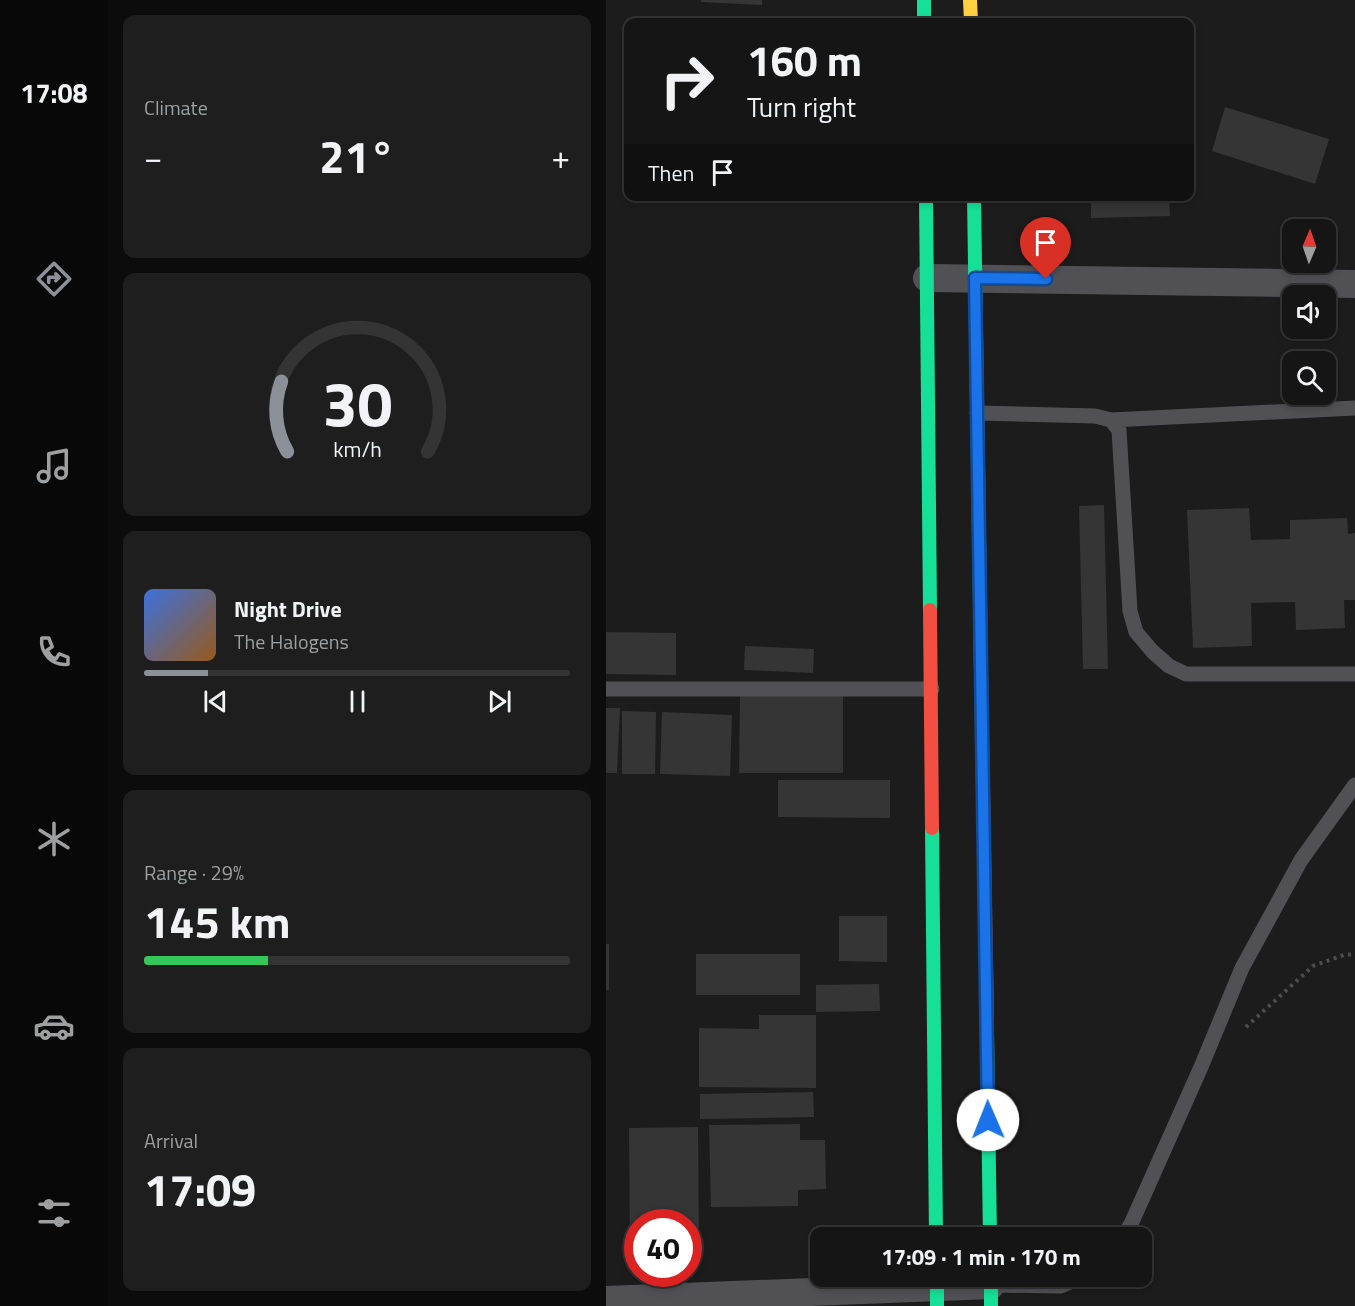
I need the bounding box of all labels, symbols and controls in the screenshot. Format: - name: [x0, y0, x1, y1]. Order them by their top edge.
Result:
- text: 160 m: [747, 28, 862, 92]
- icon: right: [648, 42, 726, 120]
- text: 17:08: [20, 72, 88, 113]
- text: Turn right: [747, 86, 856, 127]
- text: Climate: [144, 92, 208, 123]
- text: 21°: [319, 122, 395, 190]
- text: −: [144, 132, 162, 182]
- text: +: [552, 132, 570, 182]
- text: Then: [648, 156, 694, 190]
- icon: arrive: [706, 156, 739, 189]
- pin: [1020, 217, 1071, 279]
- north arrow: [1282, 219, 1336, 273]
- map controls: [1282, 219, 1336, 405]
- icon: arrive: [1029, 226, 1062, 259]
- icon: directions: [33, 258, 75, 300]
- button: sound: [1282, 285, 1336, 339]
- button: search: [1282, 351, 1336, 405]
- text: 30: [322, 355, 392, 450]
- text: km/h: [333, 433, 381, 465]
- icon: music: [33, 445, 75, 487]
- text: Night Drive: [234, 592, 342, 626]
- text: The Halogens: [234, 626, 349, 657]
- icon: phone: [33, 631, 75, 673]
- icon: previous: [199, 685, 232, 718]
- icon: pause: [341, 685, 374, 718]
- icon: next: [483, 685, 516, 718]
- icon: climate: [33, 818, 75, 860]
- text: Range · 29%: [144, 857, 244, 888]
- text: 145 km: [144, 887, 290, 955]
- icon: car: [33, 1005, 75, 1047]
- position arrow: [956, 1088, 1020, 1152]
- text: Arrival: [144, 1125, 198, 1156]
- text: 17:09: [144, 1155, 256, 1223]
- icon: filters: [33, 1192, 75, 1234]
- speed limit sign: 40: [624, 1209, 702, 1287]
- text: 17:09 · 1 min · 170 m: [881, 1240, 1081, 1274]

